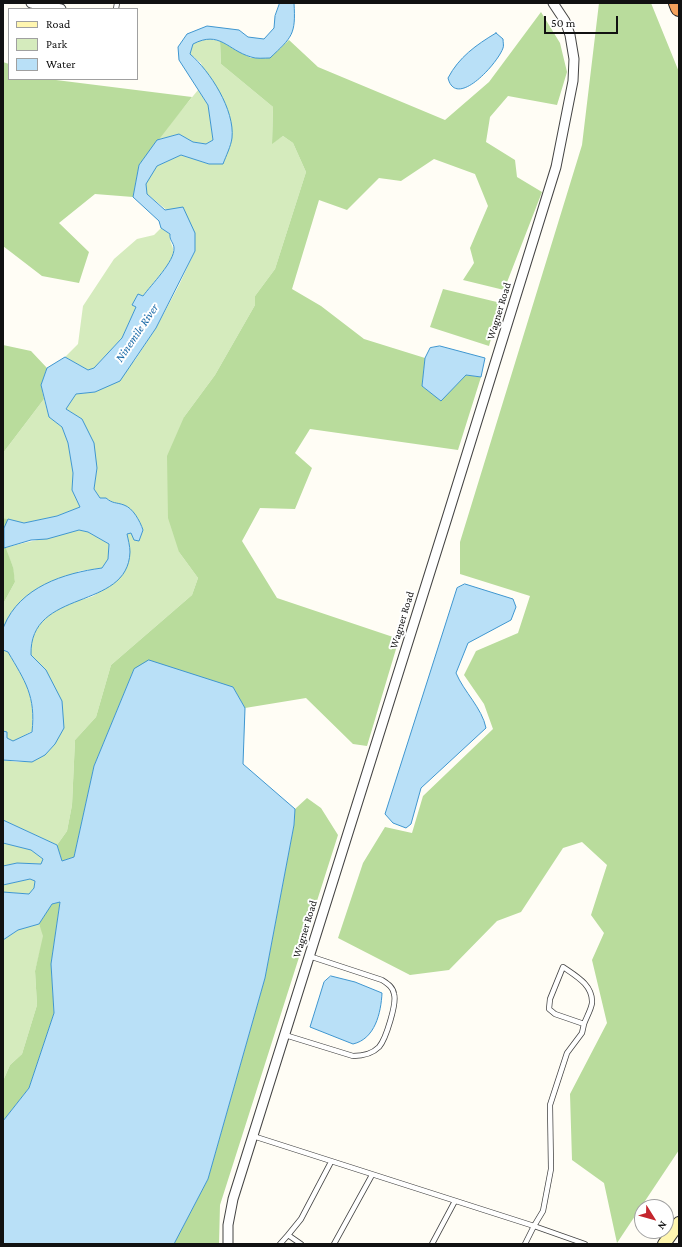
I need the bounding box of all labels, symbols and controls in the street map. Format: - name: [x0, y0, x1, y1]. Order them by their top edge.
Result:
- legend: [8, 8, 138, 80]
- scale bar: [546, 8, 620, 34]
- text: 50 m: [551, 16, 575, 30]
- text: Road: [46, 17, 70, 31]
- text: Park: [46, 37, 67, 51]
- text: Water: [46, 57, 75, 71]
- street label: Wagner Road: [484, 281, 514, 341]
- water label: Ninemile River: [112, 301, 162, 365]
- street label: Wagner Road: [387, 590, 417, 650]
- street label: Wagner Road: [290, 899, 320, 959]
- north arrow: [634, 1199, 674, 1239]
- text: N: [656, 1219, 670, 1232]

